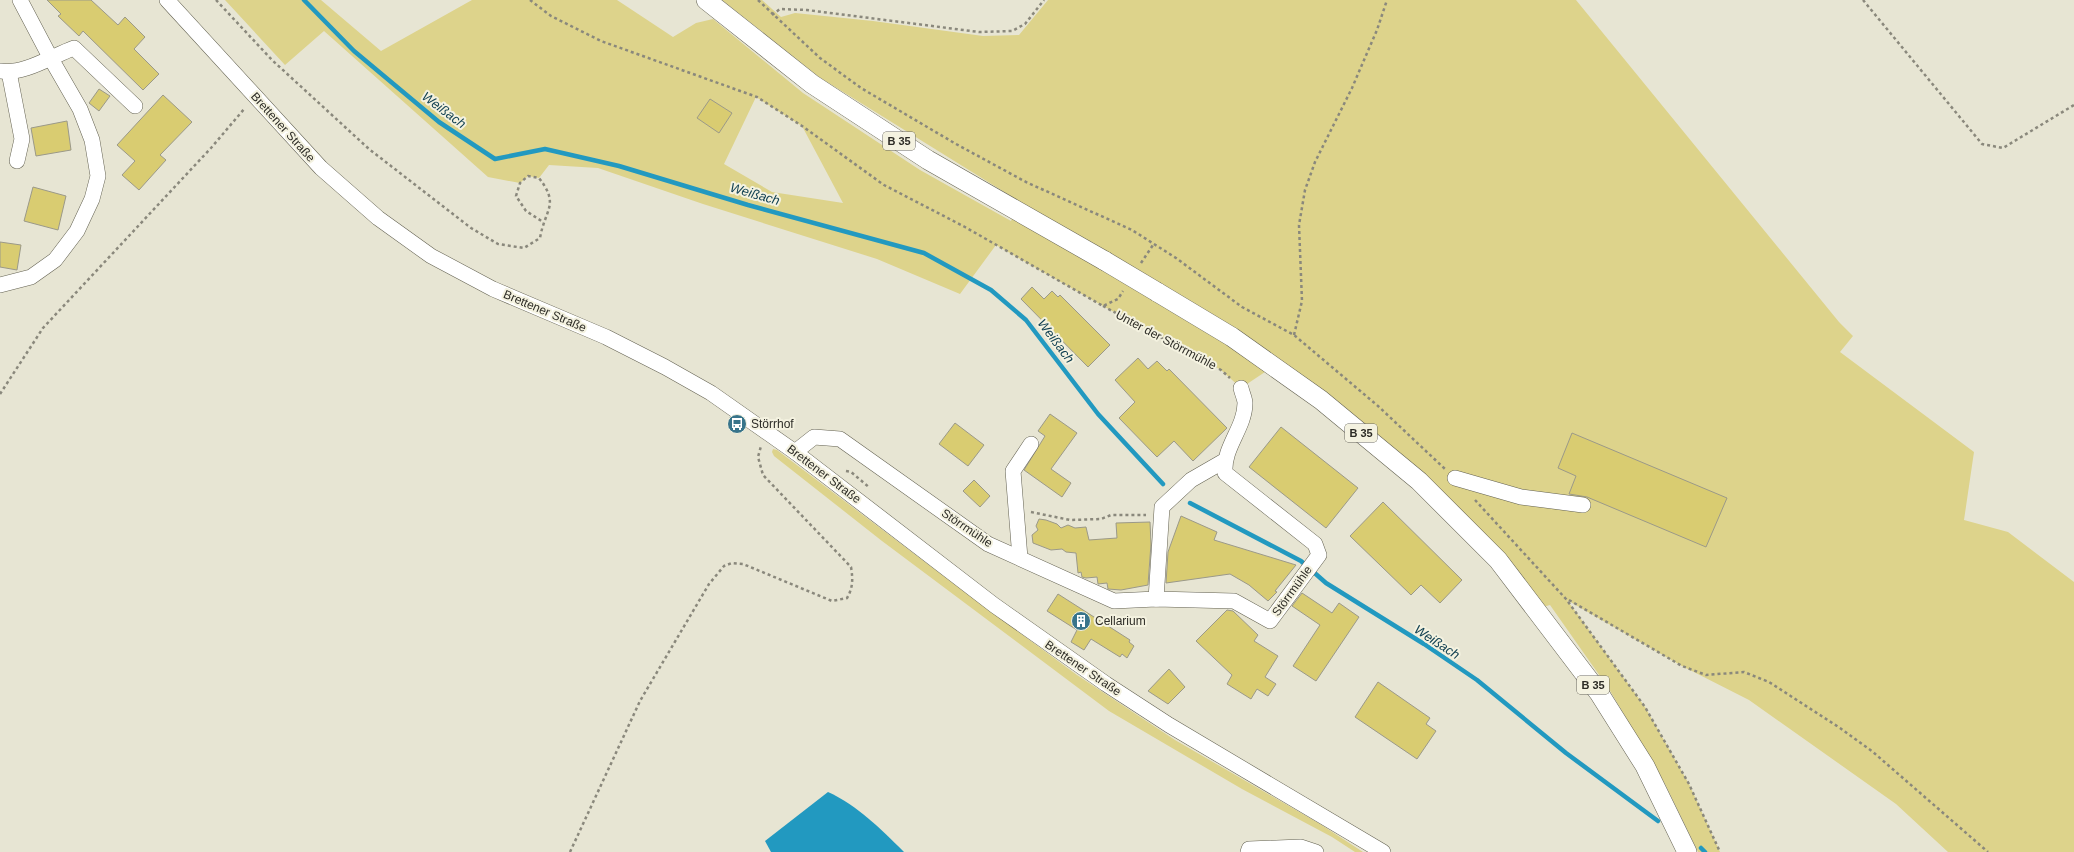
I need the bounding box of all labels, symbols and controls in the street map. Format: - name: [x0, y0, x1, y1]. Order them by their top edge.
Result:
- street label: Brettener Straße: [248, 89, 318, 165]
- water label: Weißach: [419, 89, 469, 131]
- road number: B 35: [883, 132, 915, 150]
- water label: Weißach: [728, 180, 782, 208]
- street label: Brettener Straße: [501, 287, 589, 335]
- street label: Unter der Störrmühle: [1113, 308, 1219, 373]
- water label: Weißach: [1035, 316, 1077, 366]
- bus stop icon: Störrhof: [726, 413, 748, 435]
- place label: Störrhof: [751, 417, 794, 431]
- road number: B 35: [1345, 424, 1377, 442]
- street label: Brettener Straße: [784, 442, 864, 506]
- street label: Störrmühle: [939, 506, 996, 550]
- street label: Störrmühle: [1269, 563, 1315, 619]
- building icon: Cellarium: [1070, 610, 1092, 632]
- place label: Cellarium: [1095, 614, 1146, 628]
- water label: Weißach: [1412, 622, 1462, 662]
- street label: Brettener Straße: [1042, 637, 1124, 699]
- road number: B 35: [1577, 676, 1609, 694]

